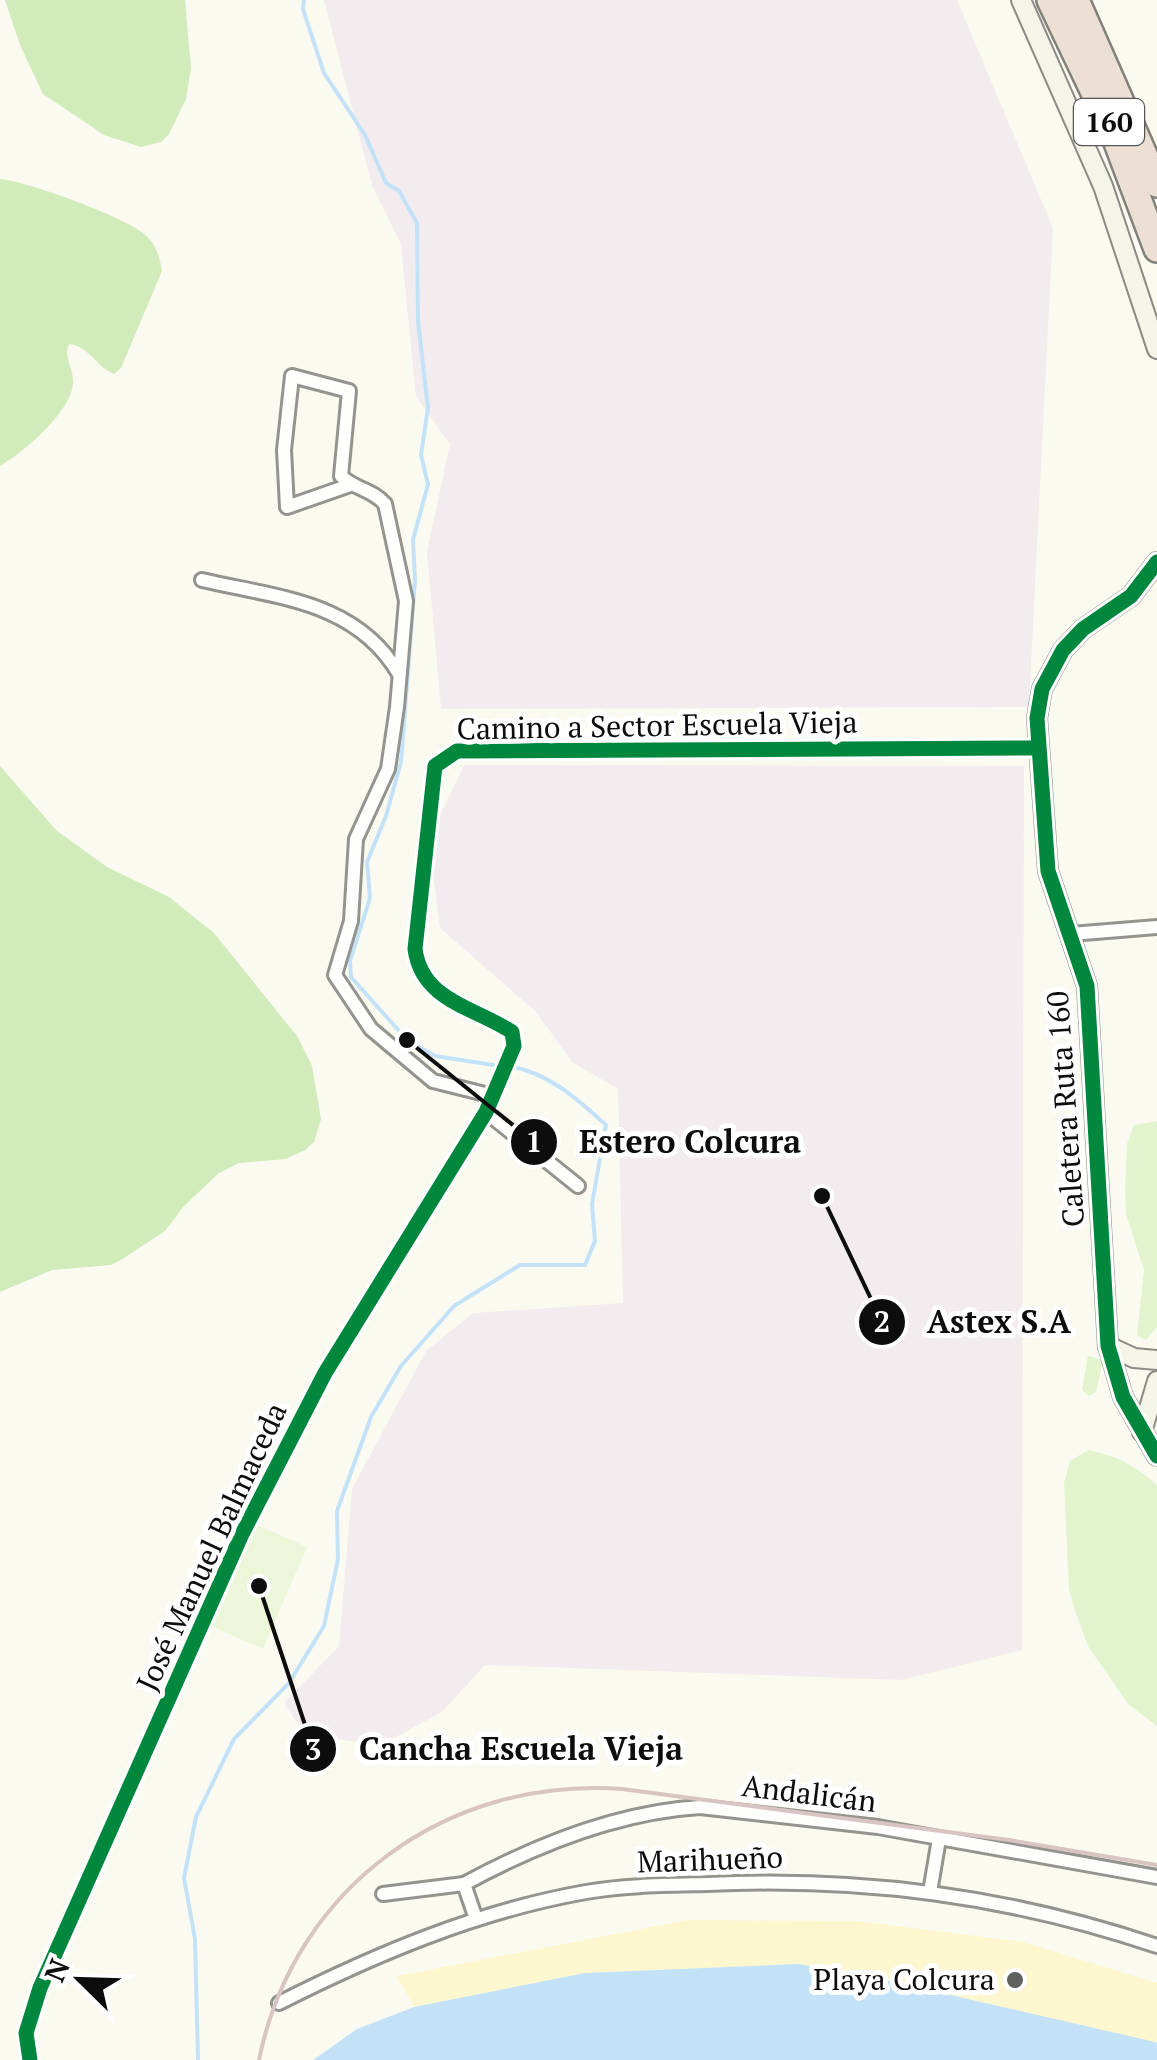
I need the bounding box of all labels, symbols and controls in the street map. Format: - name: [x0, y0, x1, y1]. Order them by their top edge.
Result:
- road number: 160: [1074, 99, 1144, 145]
- street label: Camino a Sector Escuela Vieja: [456, 702, 858, 748]
- street label: Caletera Ruta 160: [1037, 990, 1093, 1228]
- callout: Estero Colcura: [509, 1111, 821, 1173]
- text: Estero Colcura: [579, 1120, 801, 1162]
- text: 1: [526, 1121, 542, 1161]
- callout: Astex S.A: [857, 1291, 1091, 1353]
- text: Astex S.A: [927, 1300, 1072, 1342]
- text: 2: [874, 1301, 890, 1341]
- street label: José Manuel Balmaceda: [127, 1396, 296, 1697]
- callout: Cancha Escuela Vieja: [288, 1718, 703, 1780]
- text: Cancha Escuela Vieja: [359, 1727, 683, 1769]
- text: 3: [305, 1729, 321, 1769]
- street label: Andalicán: [740, 1765, 879, 1821]
- street label: Marihueño: [636, 1836, 784, 1882]
- north arrow: [30, 1930, 130, 2030]
- text: N: [35, 1953, 78, 1987]
- place label: Playa Colcura: [813, 1959, 995, 1999]
- marker: Playa Colcura: [1004, 1969, 1026, 1991]

